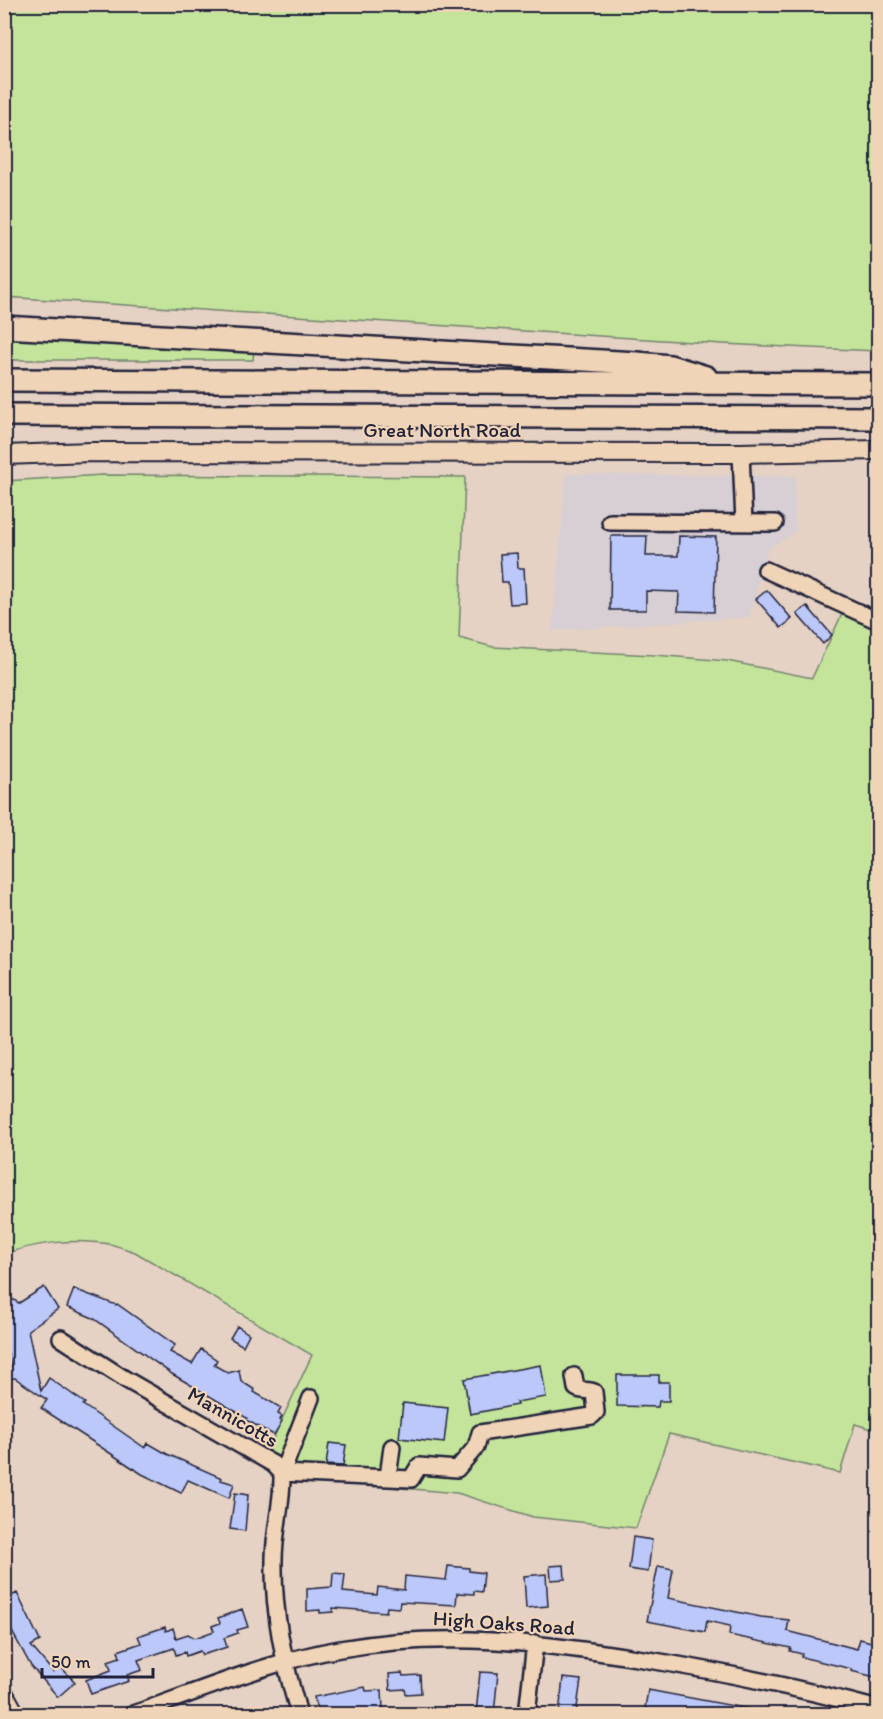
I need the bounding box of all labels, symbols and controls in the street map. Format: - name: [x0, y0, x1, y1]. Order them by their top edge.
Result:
- street label: Great North Road: [363, 417, 521, 442]
- street label: Mannicotts: [183, 1381, 283, 1453]
- street label: High Oaks Road: [432, 1605, 576, 1640]
- scale bar: [42, 1641, 153, 1679]
- text: 50 m: [51, 1651, 91, 1673]

